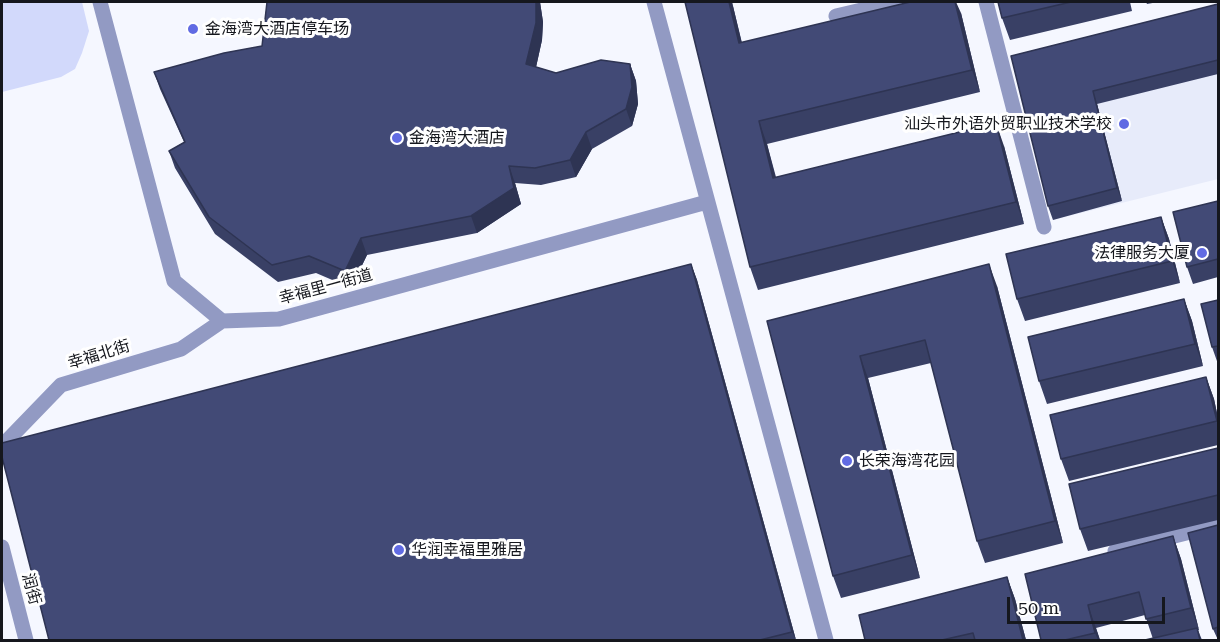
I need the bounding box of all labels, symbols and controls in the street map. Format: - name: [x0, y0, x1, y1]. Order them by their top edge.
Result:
- place label: 金海湾大酒店停车场: [205, 19, 349, 39]
- marker: 金海湾大酒店停车场: [186, 22, 200, 36]
- place label: 汕头市外语外贸职业技术学校: [904, 114, 1112, 134]
- marker: 汕头市外语外贸职业技术学校: [1117, 117, 1131, 131]
- place label: 金海湾大酒店: [409, 128, 505, 148]
- marker: 金海湾大酒店: [390, 131, 404, 145]
- place label: 法律服务大厦: [1094, 243, 1190, 263]
- marker: 法律服务大厦: [1195, 246, 1209, 260]
- street label: 幸福里一街道: [277, 265, 375, 309]
- street label: 幸福北街: [66, 336, 132, 374]
- place label: 长荣海湾花园: [859, 451, 955, 471]
- marker: 长荣海湾花园: [840, 454, 854, 468]
- place label: 华润幸福里雅居: [411, 540, 523, 560]
- marker: 华润幸福里雅居: [392, 543, 406, 557]
- street label: 润街: [18, 571, 44, 607]
- scale bar: [1010, 585, 1168, 623]
- text: 50 m: [1018, 597, 1059, 618]

